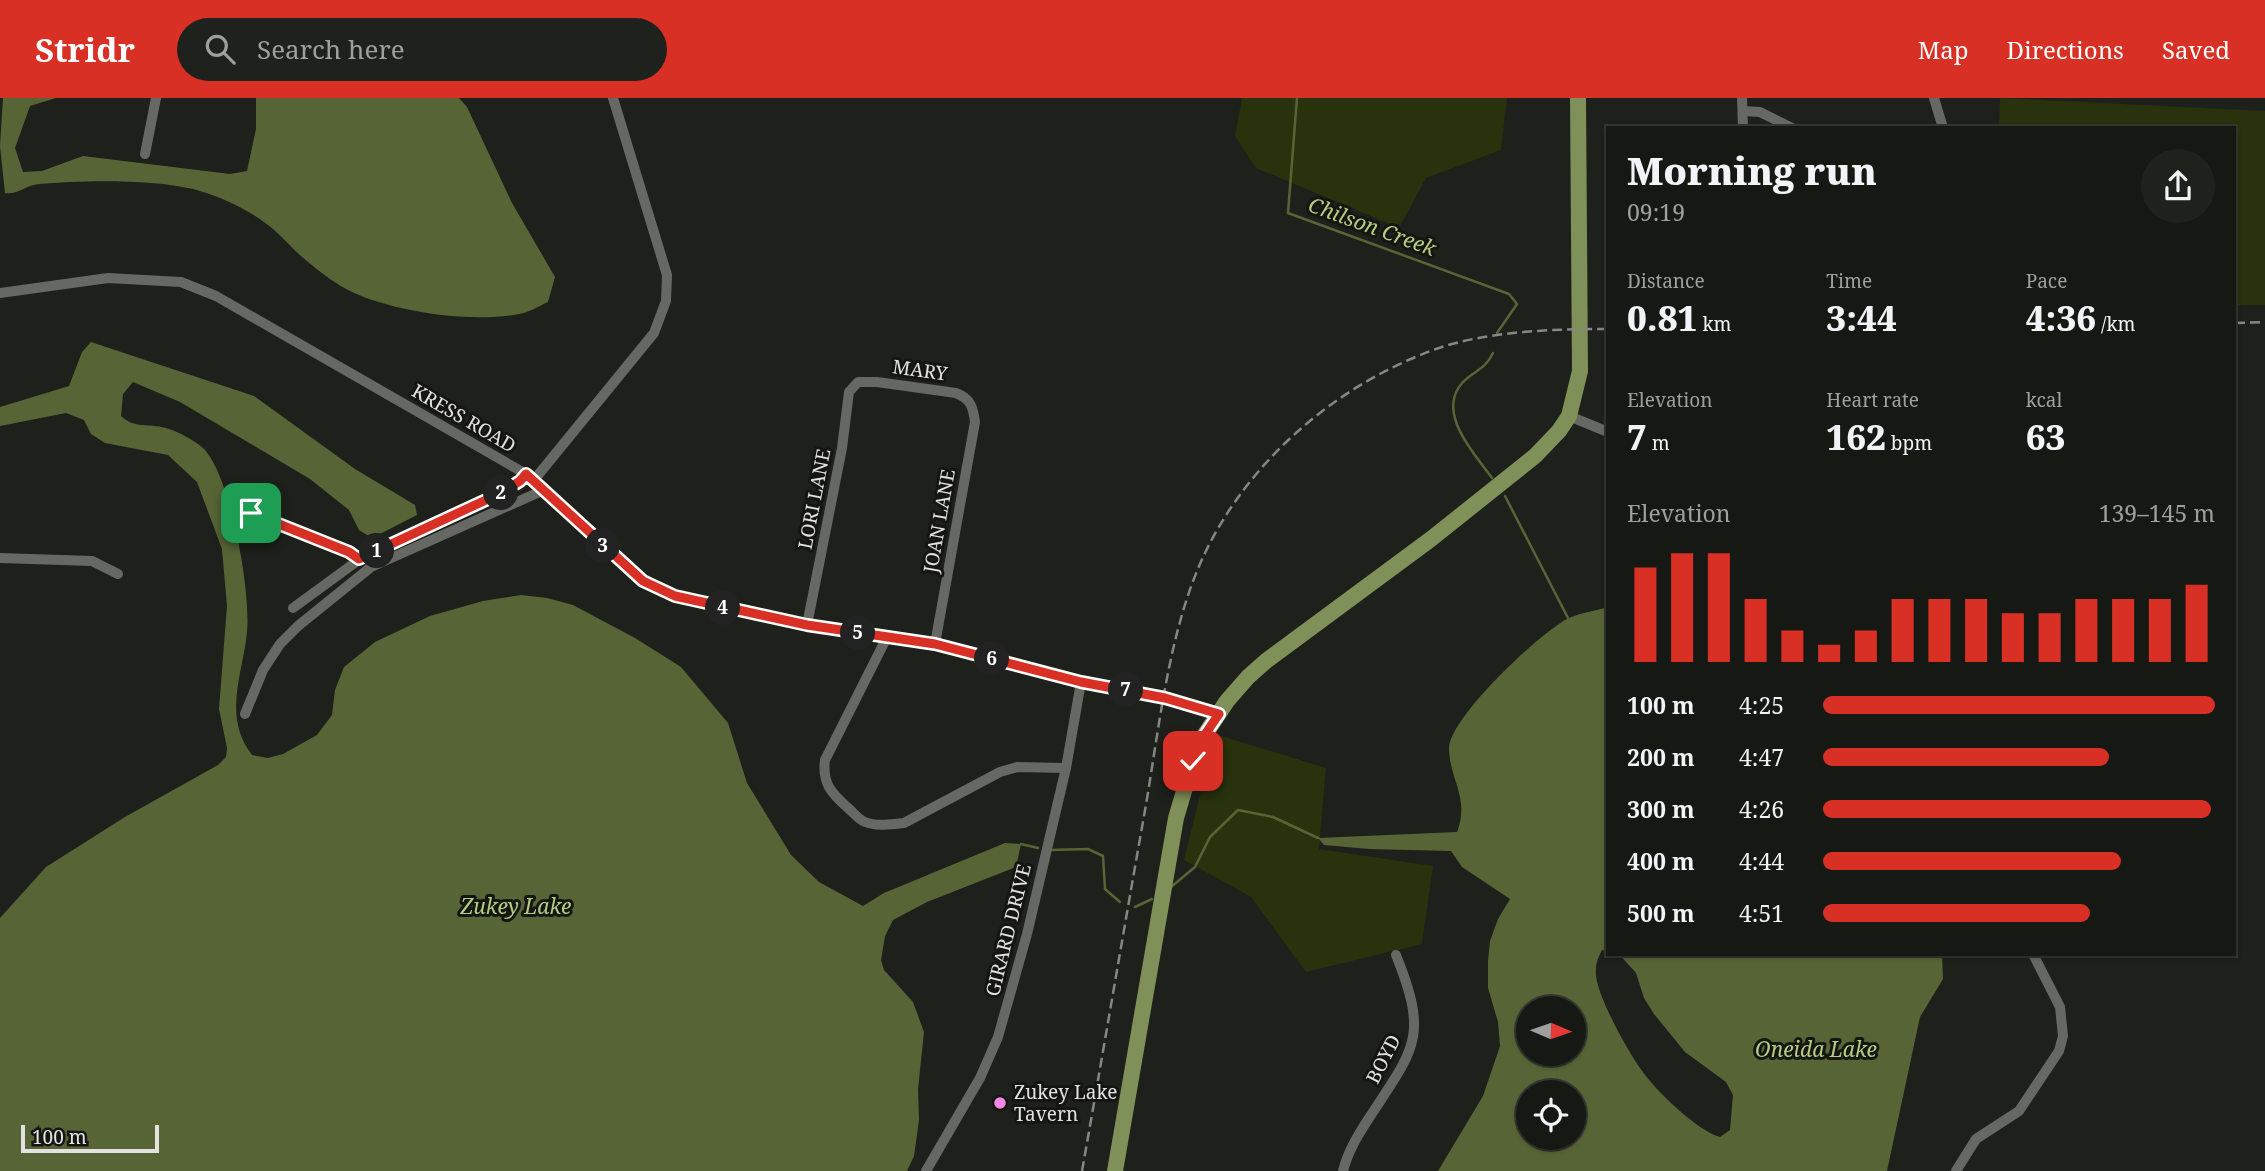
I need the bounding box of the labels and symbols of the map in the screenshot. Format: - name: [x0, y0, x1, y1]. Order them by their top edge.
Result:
- water label: Chilson Creek: [1305, 190, 1441, 262]
- street label: MARY: [891, 353, 949, 387]
- street label: KRESS ROAD: [407, 378, 521, 458]
- street label: LORI LANE: [792, 446, 837, 551]
- street label: JOAN LANE: [917, 467, 961, 576]
- pin: 2: [484, 476, 518, 510]
- pin: [221, 483, 281, 543]
- pin: 3: [586, 528, 620, 564]
- pin: 1: [360, 533, 394, 568]
- pin: 4: [706, 590, 740, 626]
- pin: 5: [840, 616, 876, 650]
- pin: 6: [974, 642, 1010, 676]
- pin: 7: [1108, 672, 1144, 708]
- pin: [1163, 731, 1223, 791]
- street label: GIRARD DRIVE: [979, 861, 1037, 999]
- water label: Zukey Lake: [460, 892, 571, 920]
- north arrow: [1516, 996, 1586, 1066]
- street label: BOYD: [1360, 1030, 1406, 1088]
- water label: Oneida Lake: [1755, 1035, 1877, 1063]
- place label: Zukey Lake Tavern: [1014, 1079, 1117, 1127]
- marker: Zukey Lake Tavern: [992, 1095, 1008, 1111]
- scale bar: [21, 1122, 159, 1154]

